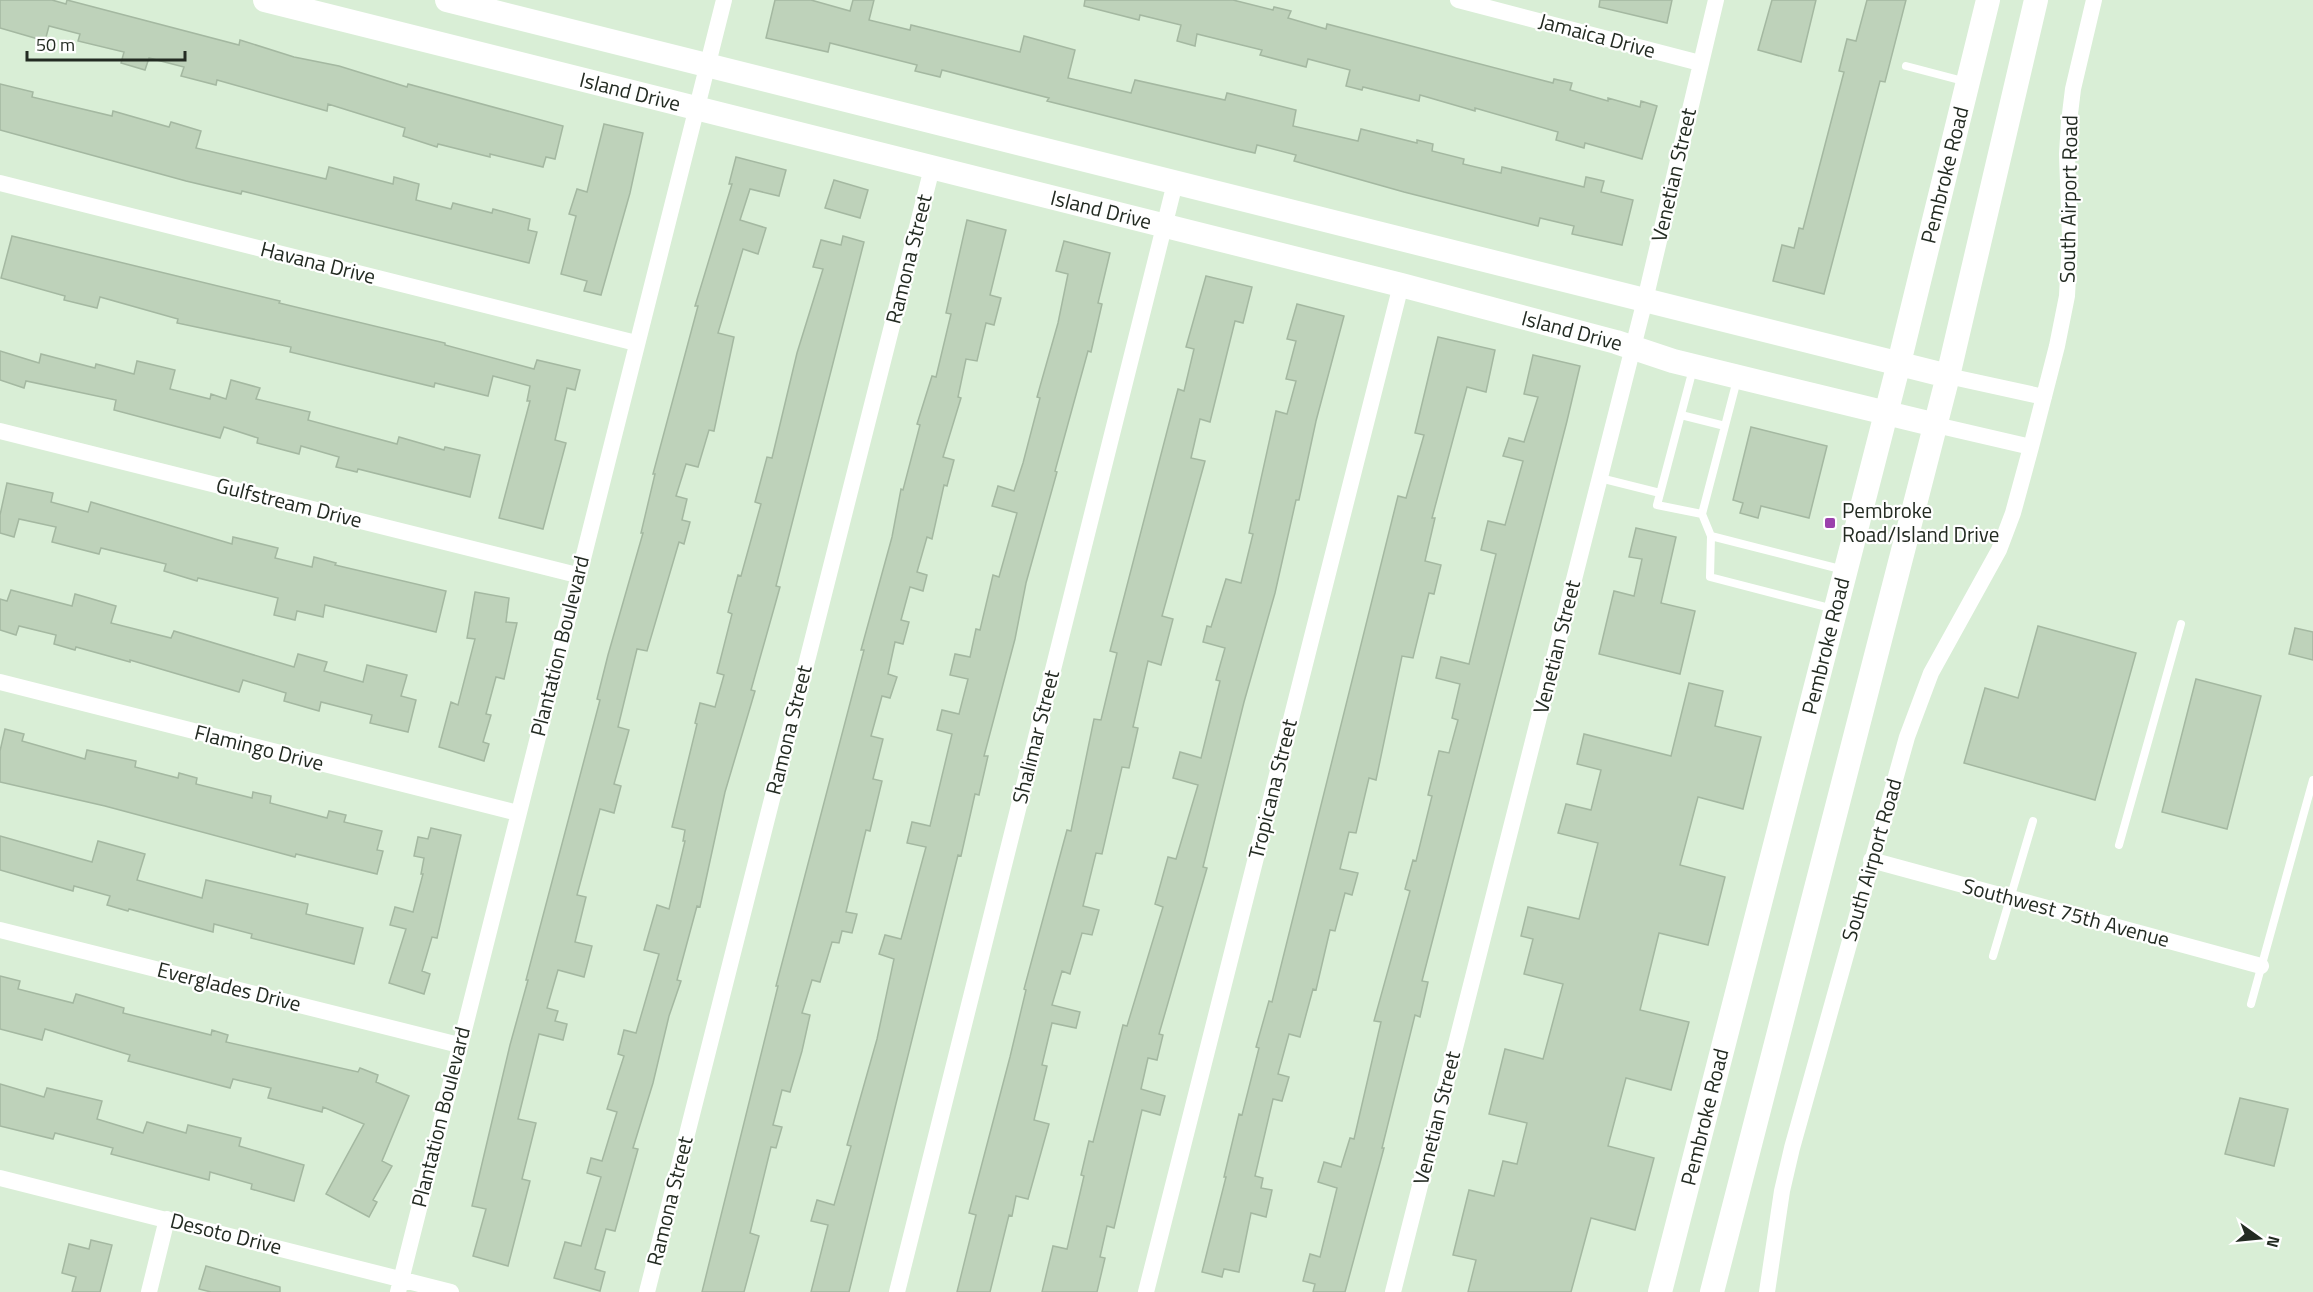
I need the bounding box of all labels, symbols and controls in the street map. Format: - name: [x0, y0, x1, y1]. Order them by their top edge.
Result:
- street label: Jamaica Drive: [1535, 4, 1659, 66]
- scale bar: [27, 24, 184, 62]
- text: 50 m: [36, 31, 75, 58]
- street label: Island Drive: [576, 63, 684, 119]
- street label: Pembroke Road: [1912, 103, 1977, 247]
- street label: Venetian Street: [1642, 104, 1704, 245]
- street label: South Airport Road: [2051, 115, 2085, 283]
- street label: Island Drive: [1047, 181, 1155, 237]
- street label: Ramona Street: [876, 190, 940, 327]
- street label: Havana Drive: [257, 232, 379, 292]
- street label: Island Drive: [1518, 301, 1626, 359]
- street label: Gulfstream Drive: [213, 468, 366, 536]
- place label: Pembroke Road/Island Drive: [1842, 494, 1999, 550]
- marker: Pembroke Road/Island Drive: [1823, 516, 1837, 530]
- street label: Plantation Boulevard: [521, 552, 597, 739]
- street label: Pembroke Road: [1793, 574, 1858, 718]
- street label: Venetian Street: [1524, 576, 1588, 717]
- street label: Ramona Street: [756, 661, 820, 798]
- street label: Shalimar Street: [1003, 666, 1067, 807]
- street label: Tropicana Street: [1239, 715, 1305, 862]
- street label: Flamingo Drive: [191, 716, 327, 779]
- street label: South Airport Road: [1832, 774, 1910, 945]
- street label: Southwest 75th Avenue: [1959, 869, 2173, 955]
- street label: Everglades Drive: [154, 953, 305, 1019]
- street label: Plantation Boulevard: [402, 1023, 478, 1210]
- street label: Pembroke Road: [1672, 1045, 1737, 1189]
- street label: Venetian Street: [1404, 1047, 1468, 1188]
- street label: Ramona Street: [637, 1132, 701, 1269]
- street label: Desoto Drive: [167, 1204, 285, 1262]
- north arrow: [2229, 1208, 2289, 1268]
- text: N: [2260, 1233, 2287, 1250]

